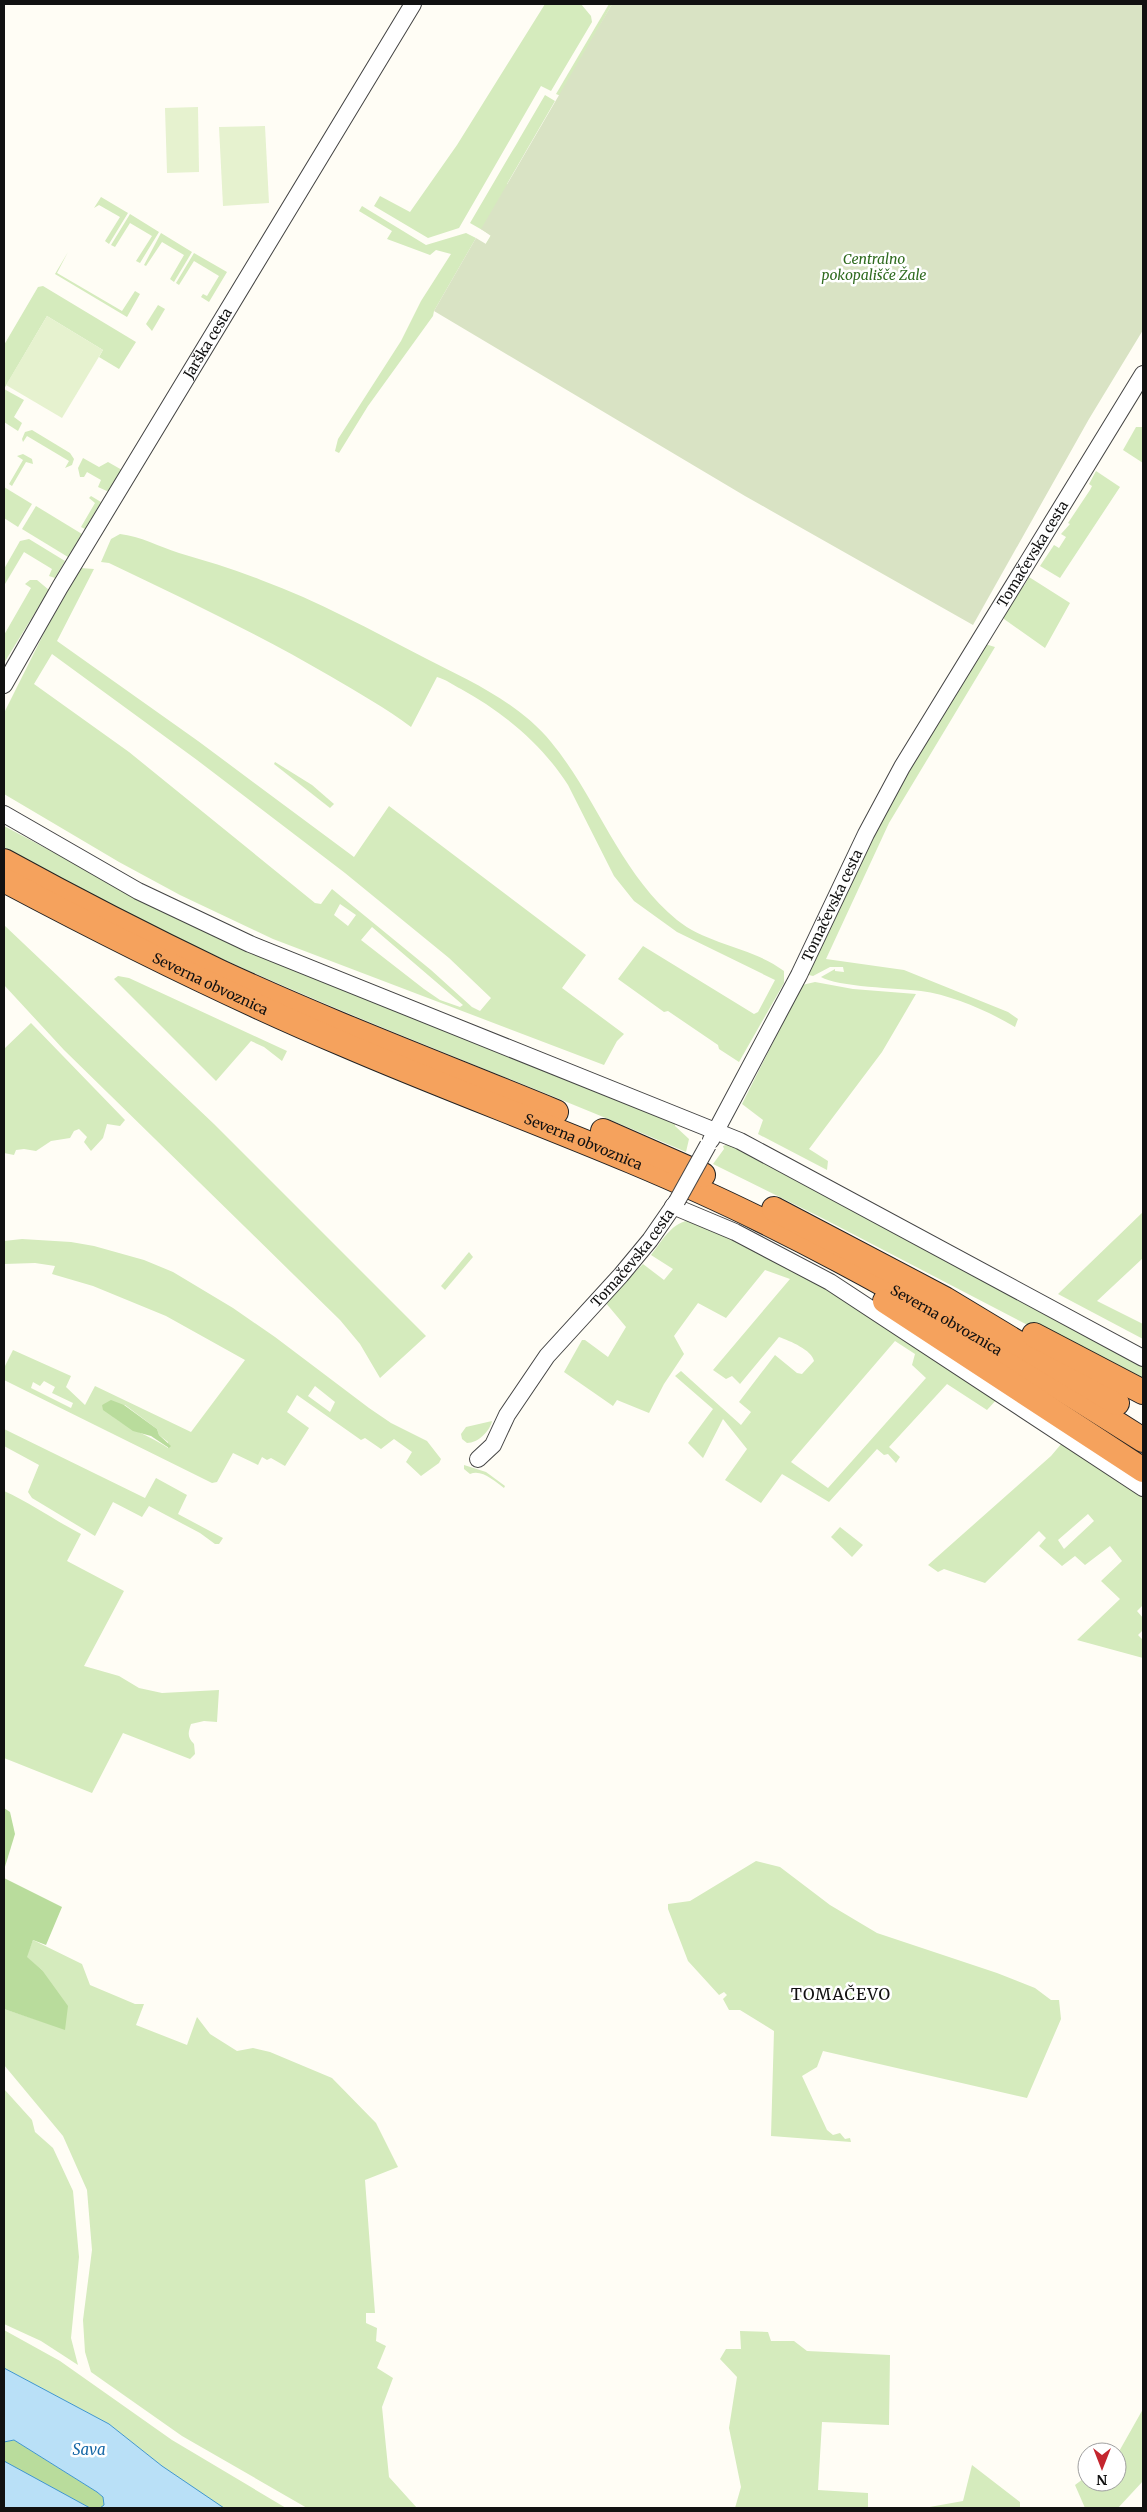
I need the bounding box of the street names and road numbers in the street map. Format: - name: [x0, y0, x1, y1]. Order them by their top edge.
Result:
- street label: Jarška cesta: [179, 304, 236, 383]
- street label: Tomačevska cesta: [993, 497, 1072, 611]
- street label: Tomačevska cesta: [798, 846, 867, 964]
- street label: Severna obvoznica: [149, 949, 271, 1019]
- street label: Severna obvoznica: [521, 1110, 646, 1174]
- street label: Tomačevska cesta: [587, 1205, 678, 1311]
- street label: Severna obvoznica: [887, 1281, 1006, 1360]

